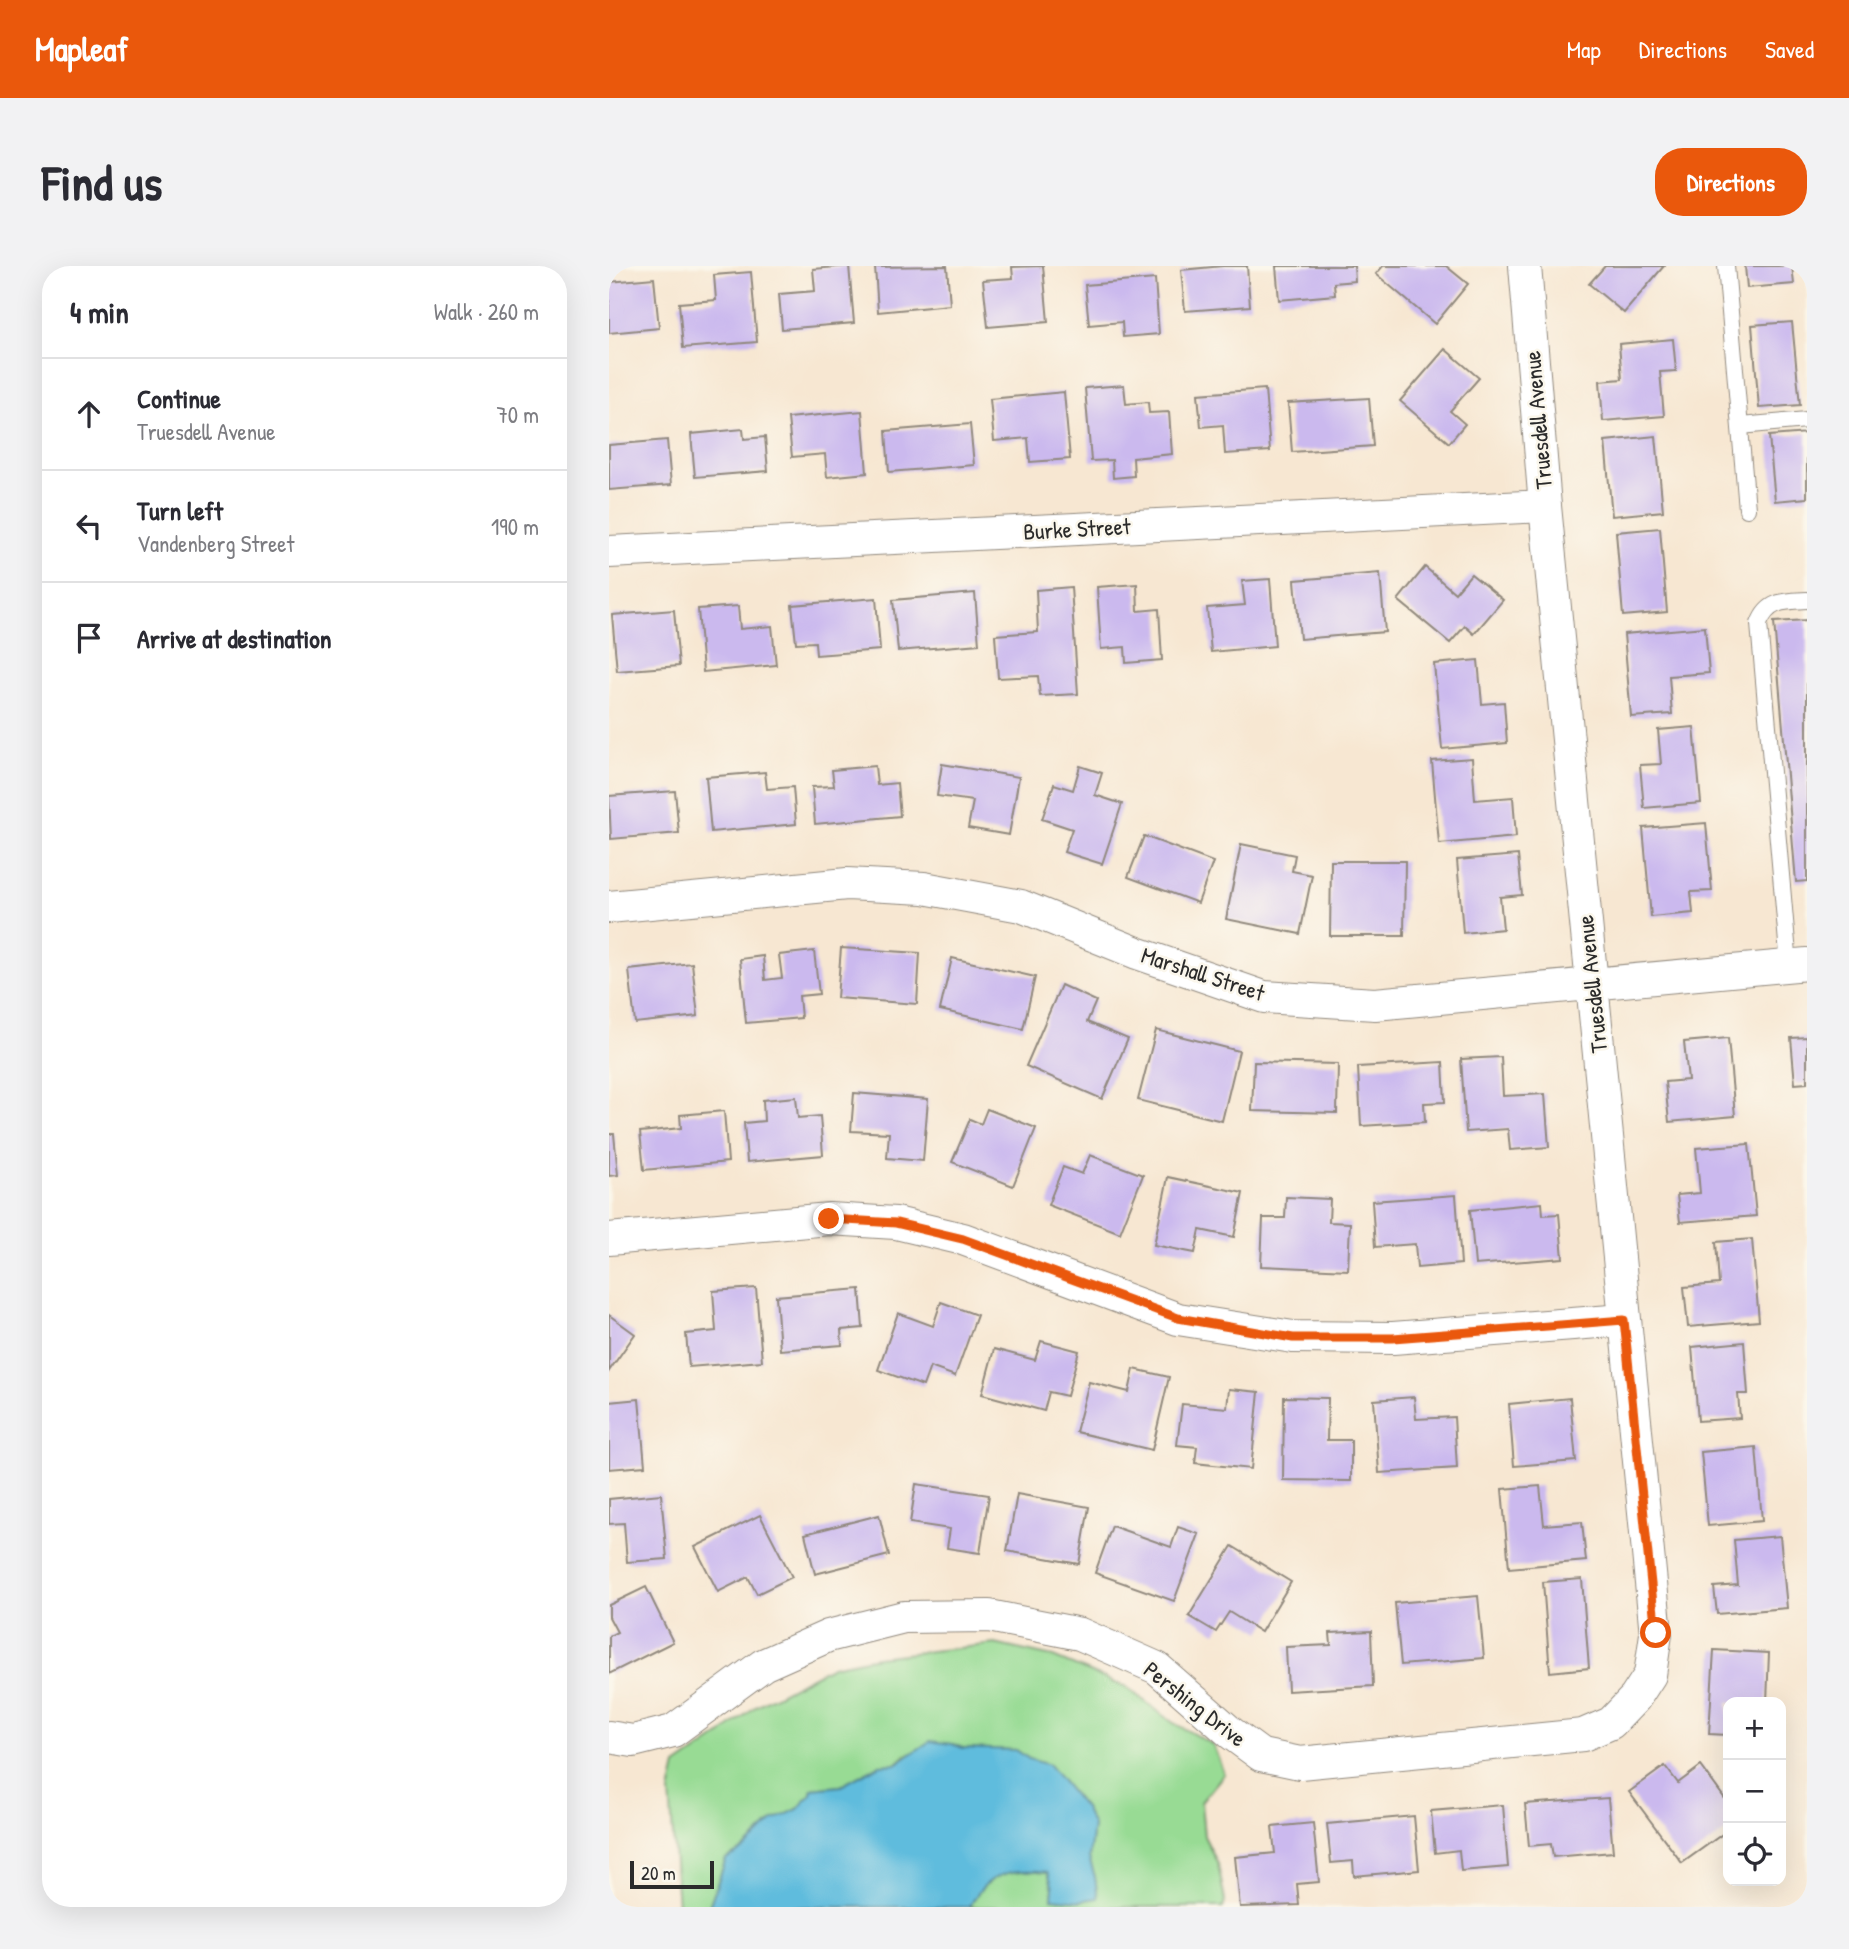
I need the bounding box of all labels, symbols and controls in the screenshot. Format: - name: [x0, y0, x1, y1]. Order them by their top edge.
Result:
- text: Mapleaf: [35, 27, 128, 71]
- text: Map: [1567, 33, 1601, 65]
- text: Directions: [1639, 33, 1727, 65]
- text: Saved: [1765, 33, 1814, 65]
- button: Directions: [1655, 148, 1807, 216]
- text: Find us: [42, 149, 162, 215]
- text: 4 min: [70, 292, 129, 332]
- text: Walk · 260 m: [434, 296, 539, 327]
- street label: Truesdell Avenue: [1516, 350, 1559, 490]
- text: Continue: [137, 381, 221, 416]
- icon: ahead: [70, 395, 108, 433]
- text: 70 m: [496, 399, 539, 430]
- text: Truesdell Avenue: [137, 416, 275, 447]
- text: Turn left: [137, 493, 223, 528]
- icon: left: [70, 507, 108, 545]
- street label: Burke Street: [1023, 510, 1132, 547]
- text: 190 m: [491, 511, 539, 542]
- text: Vandenberg Street: [137, 528, 294, 559]
- icon: arrive: [70, 619, 108, 657]
- text: Arrive at destination: [137, 621, 332, 656]
- street label: Truesdell Avenue: [1569, 914, 1614, 1055]
- street label: Marshall Street: [1138, 939, 1270, 1008]
- route end: [813, 1203, 844, 1234]
- route start: [1640, 1617, 1671, 1648]
- street label: Pershing Drive: [1138, 1654, 1253, 1753]
- map controls: [1723, 1697, 1786, 1886]
- button: +: [1723, 1697, 1786, 1760]
- button: −: [1723, 1760, 1786, 1823]
- button: locate: [1723, 1823, 1786, 1886]
- scale bar: [630, 1858, 714, 1890]
- text: 20 m: [641, 1860, 676, 1886]

